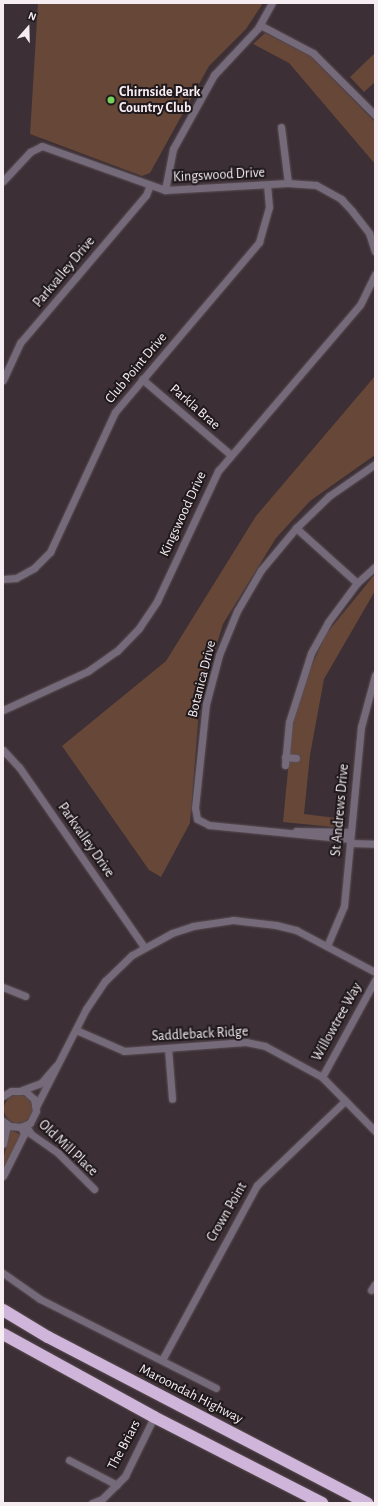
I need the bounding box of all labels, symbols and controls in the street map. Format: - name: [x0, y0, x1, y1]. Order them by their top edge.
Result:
- north arrow: [8, 8, 48, 48]
- text: N: [27, 10, 38, 23]
- place label: Chirnside Park Country Club: [119, 84, 201, 116]
- marker: Chirnside Park Country Club: [106, 95, 116, 105]
- street label: Kingswood Drive: [173, 164, 265, 186]
- street label: Parkvalley Drive: [30, 233, 98, 311]
- street label: Club Point Drive: [101, 329, 171, 407]
- street label: Parkla Brae: [166, 381, 224, 433]
- street label: Kingswood Drive: [156, 469, 210, 559]
- street label: Botanica Drive: [184, 639, 220, 719]
- street label: St Andrews Drive: [328, 763, 352, 857]
- street label: Parkvalley Drive: [54, 800, 118, 880]
- street label: Willowtree Way: [309, 980, 365, 1064]
- street label: Saddleback Ridge: [151, 1023, 249, 1045]
- street label: Old Mill Place: [35, 1116, 101, 1180]
- street label: Crown Point: [203, 1179, 251, 1245]
- street label: Maroondah Highway: [136, 1361, 246, 1427]
- street label: The Briars: [104, 1417, 144, 1473]

